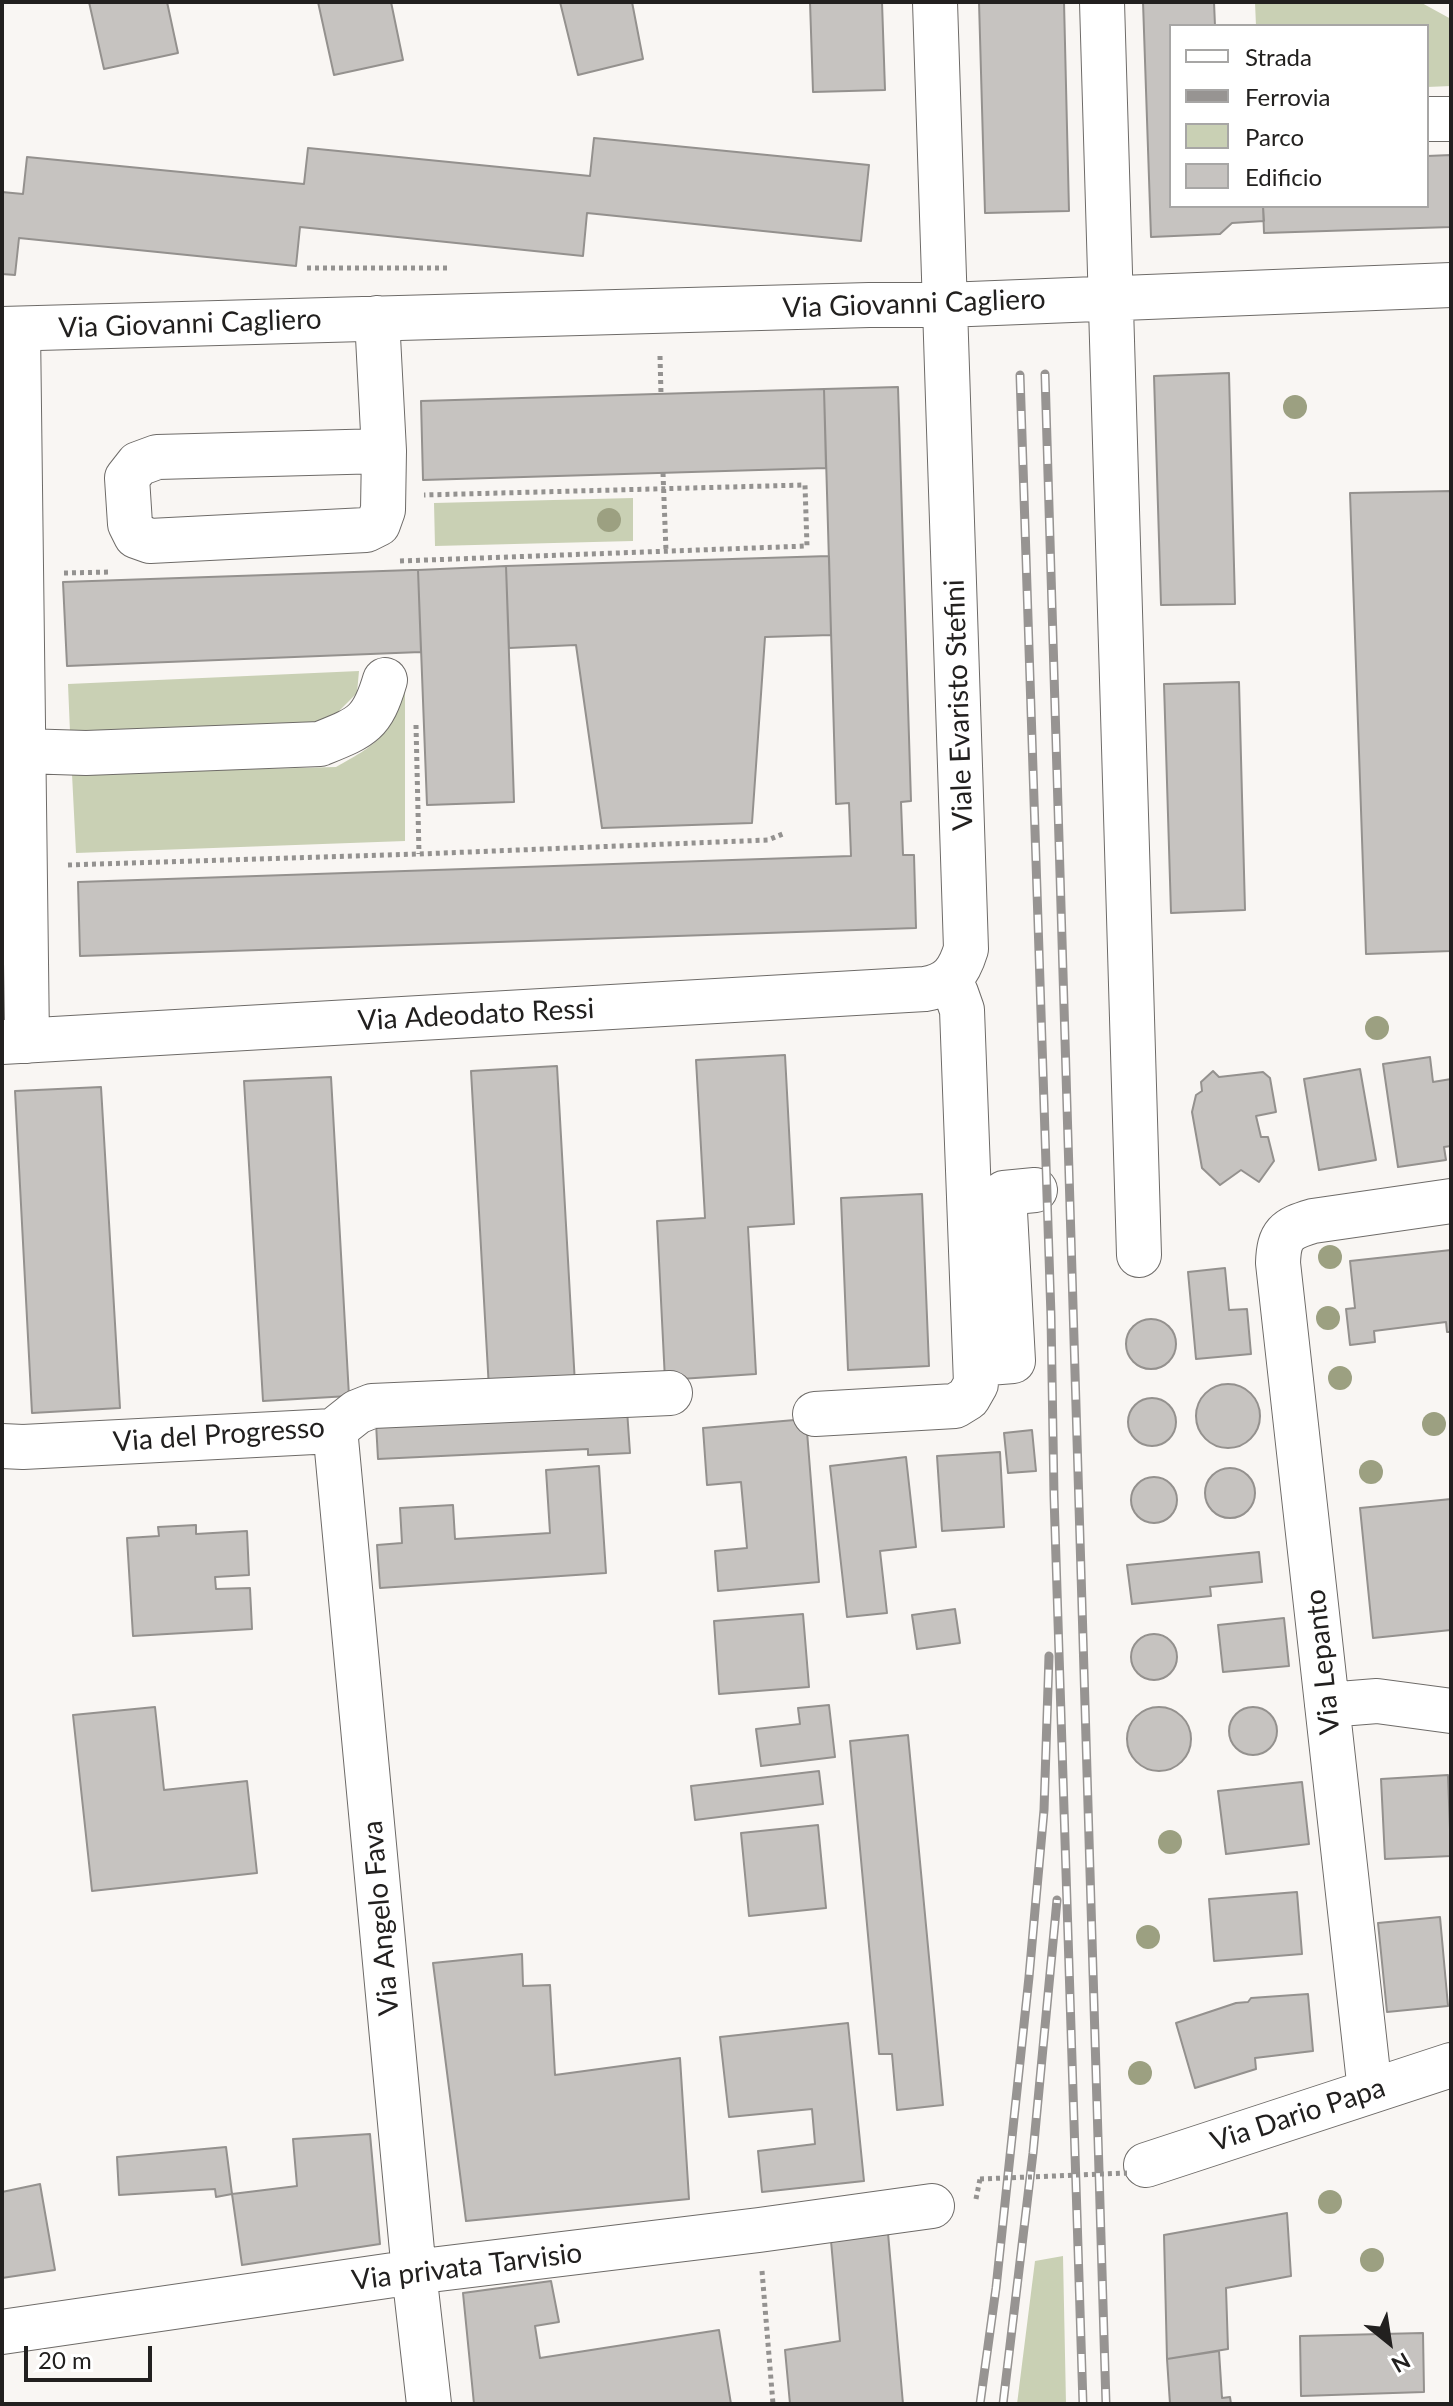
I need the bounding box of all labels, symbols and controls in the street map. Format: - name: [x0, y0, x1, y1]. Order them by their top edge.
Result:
- legend: [1169, 24, 1429, 208]
- text: Strada: [1245, 42, 1312, 71]
- text: Ferrovia: [1245, 82, 1331, 111]
- text: Parco: [1245, 122, 1304, 151]
- text: Edificio: [1245, 162, 1322, 191]
- street label: Via Giovanni Cagliero: [782, 283, 1046, 325]
- street label: Via Giovanni Cagliero: [58, 303, 322, 345]
- street label: Viale Evaristo Stefini: [938, 579, 980, 831]
- street label: Via Adeodato Ressi: [357, 992, 595, 1038]
- street label: Via del Progresso: [112, 1411, 326, 1459]
- street label: Via Lepanto: [1299, 1588, 1347, 1736]
- street label: Via Angelo Fava: [356, 1819, 406, 2017]
- street label: Via Dario Papa: [1207, 2071, 1389, 2159]
- street label: Via privata Tarvisio: [350, 2236, 584, 2298]
- north arrow: [1349, 2302, 1429, 2382]
- scale bar: [28, 2330, 156, 2380]
- text: 20 m: [38, 2345, 92, 2374]
- text: N: [1387, 2347, 1415, 2379]

